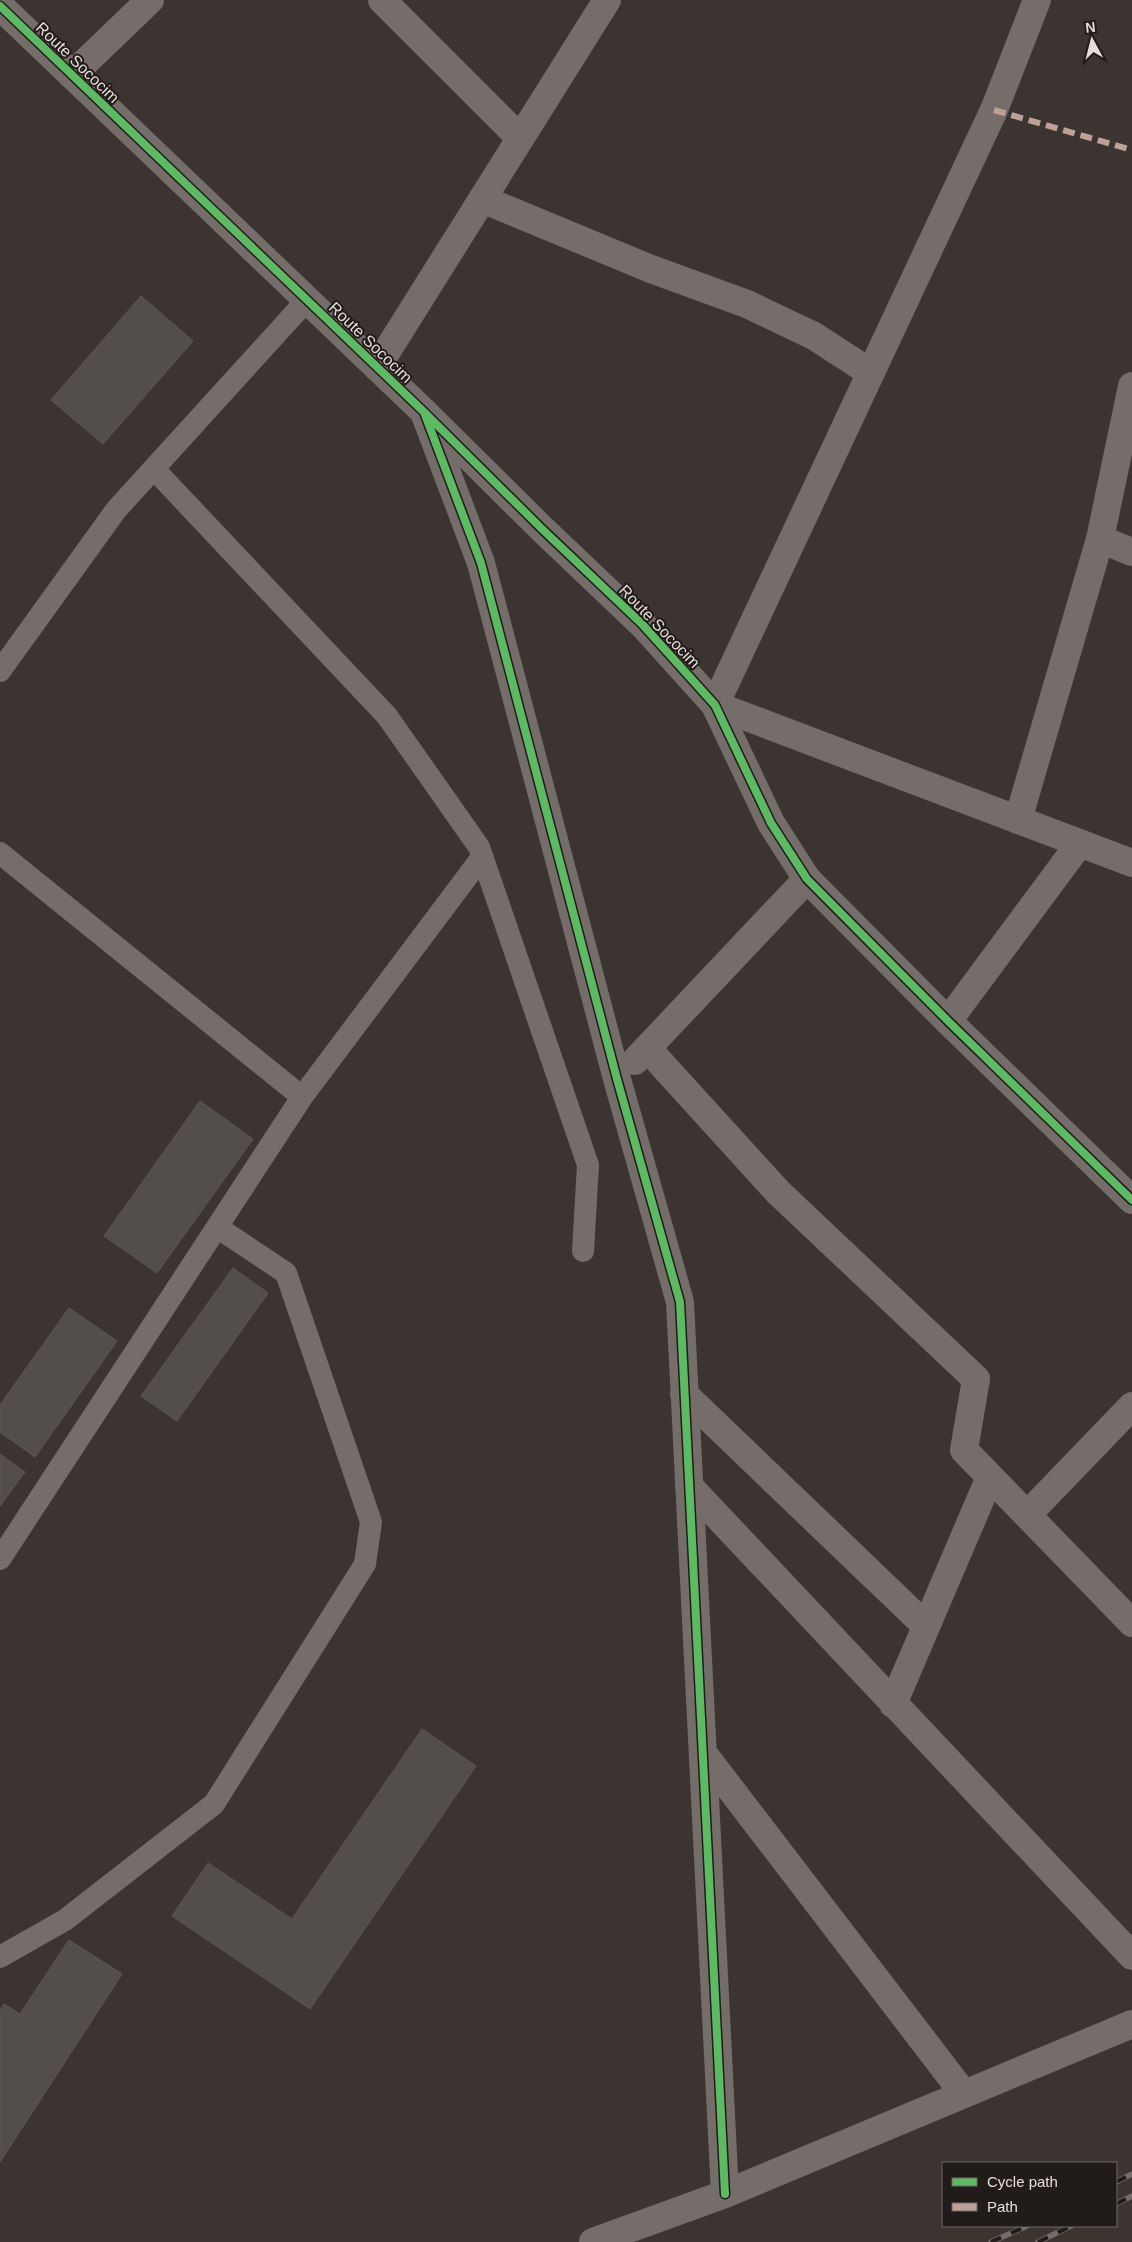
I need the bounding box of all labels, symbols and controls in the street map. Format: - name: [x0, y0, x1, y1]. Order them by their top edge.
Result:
- north arrow: [1067, 15, 1117, 65]
- street label: Route Sococim: [33, 19, 123, 106]
- text: N: [1084, 19, 1096, 36]
- street label: Route Sococim: [326, 299, 416, 386]
- street label: Route Sococim: [616, 581, 703, 671]
- legend: [942, 2162, 1117, 2227]
- text: Cycle path: [987, 2173, 1058, 2190]
- text: Path: [987, 2198, 1018, 2215]

